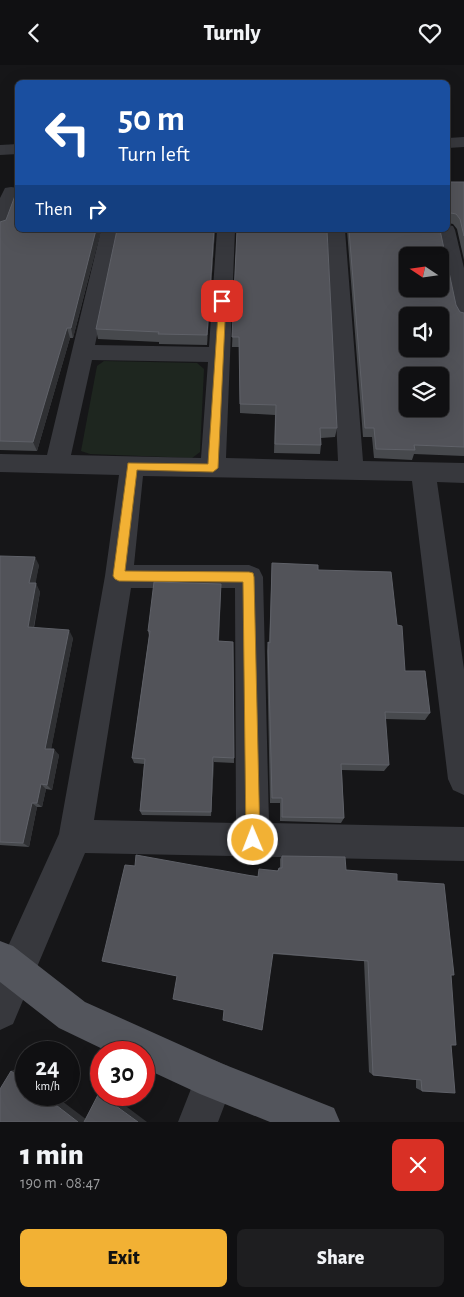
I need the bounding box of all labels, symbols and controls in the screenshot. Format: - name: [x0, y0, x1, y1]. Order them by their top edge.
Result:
- icon: back: [20, 19, 48, 47]
- icon: heart: [416, 19, 444, 47]
- text: Turnly: [203, 22, 261, 44]
- icon: left: [35, 100, 100, 165]
- text: 50 m: [118, 102, 185, 137]
- text: Turn left: [118, 143, 190, 165]
- icon: right: [83, 195, 111, 223]
- text: Then: [35, 200, 73, 219]
- north arrow: [399, 247, 449, 297]
- map controls: [399, 247, 449, 417]
- pin: [201, 280, 243, 322]
- icon: arrive: [208, 287, 236, 315]
- button: sound: [399, 307, 449, 357]
- button: layers: [399, 367, 449, 417]
- position arrow: [226, 813, 278, 865]
- speed limit sign: 30: [90, 1041, 155, 1106]
- text: 24: [35, 1055, 60, 1080]
- text: km/h: [35, 1080, 60, 1092]
- button: close: [392, 1139, 444, 1191]
- text: 1 min: [20, 1140, 84, 1170]
- text: 190 m · 08:47: [20, 1175, 100, 1191]
- button: Exit: [20, 1229, 227, 1287]
- button: Share: [237, 1229, 444, 1287]

